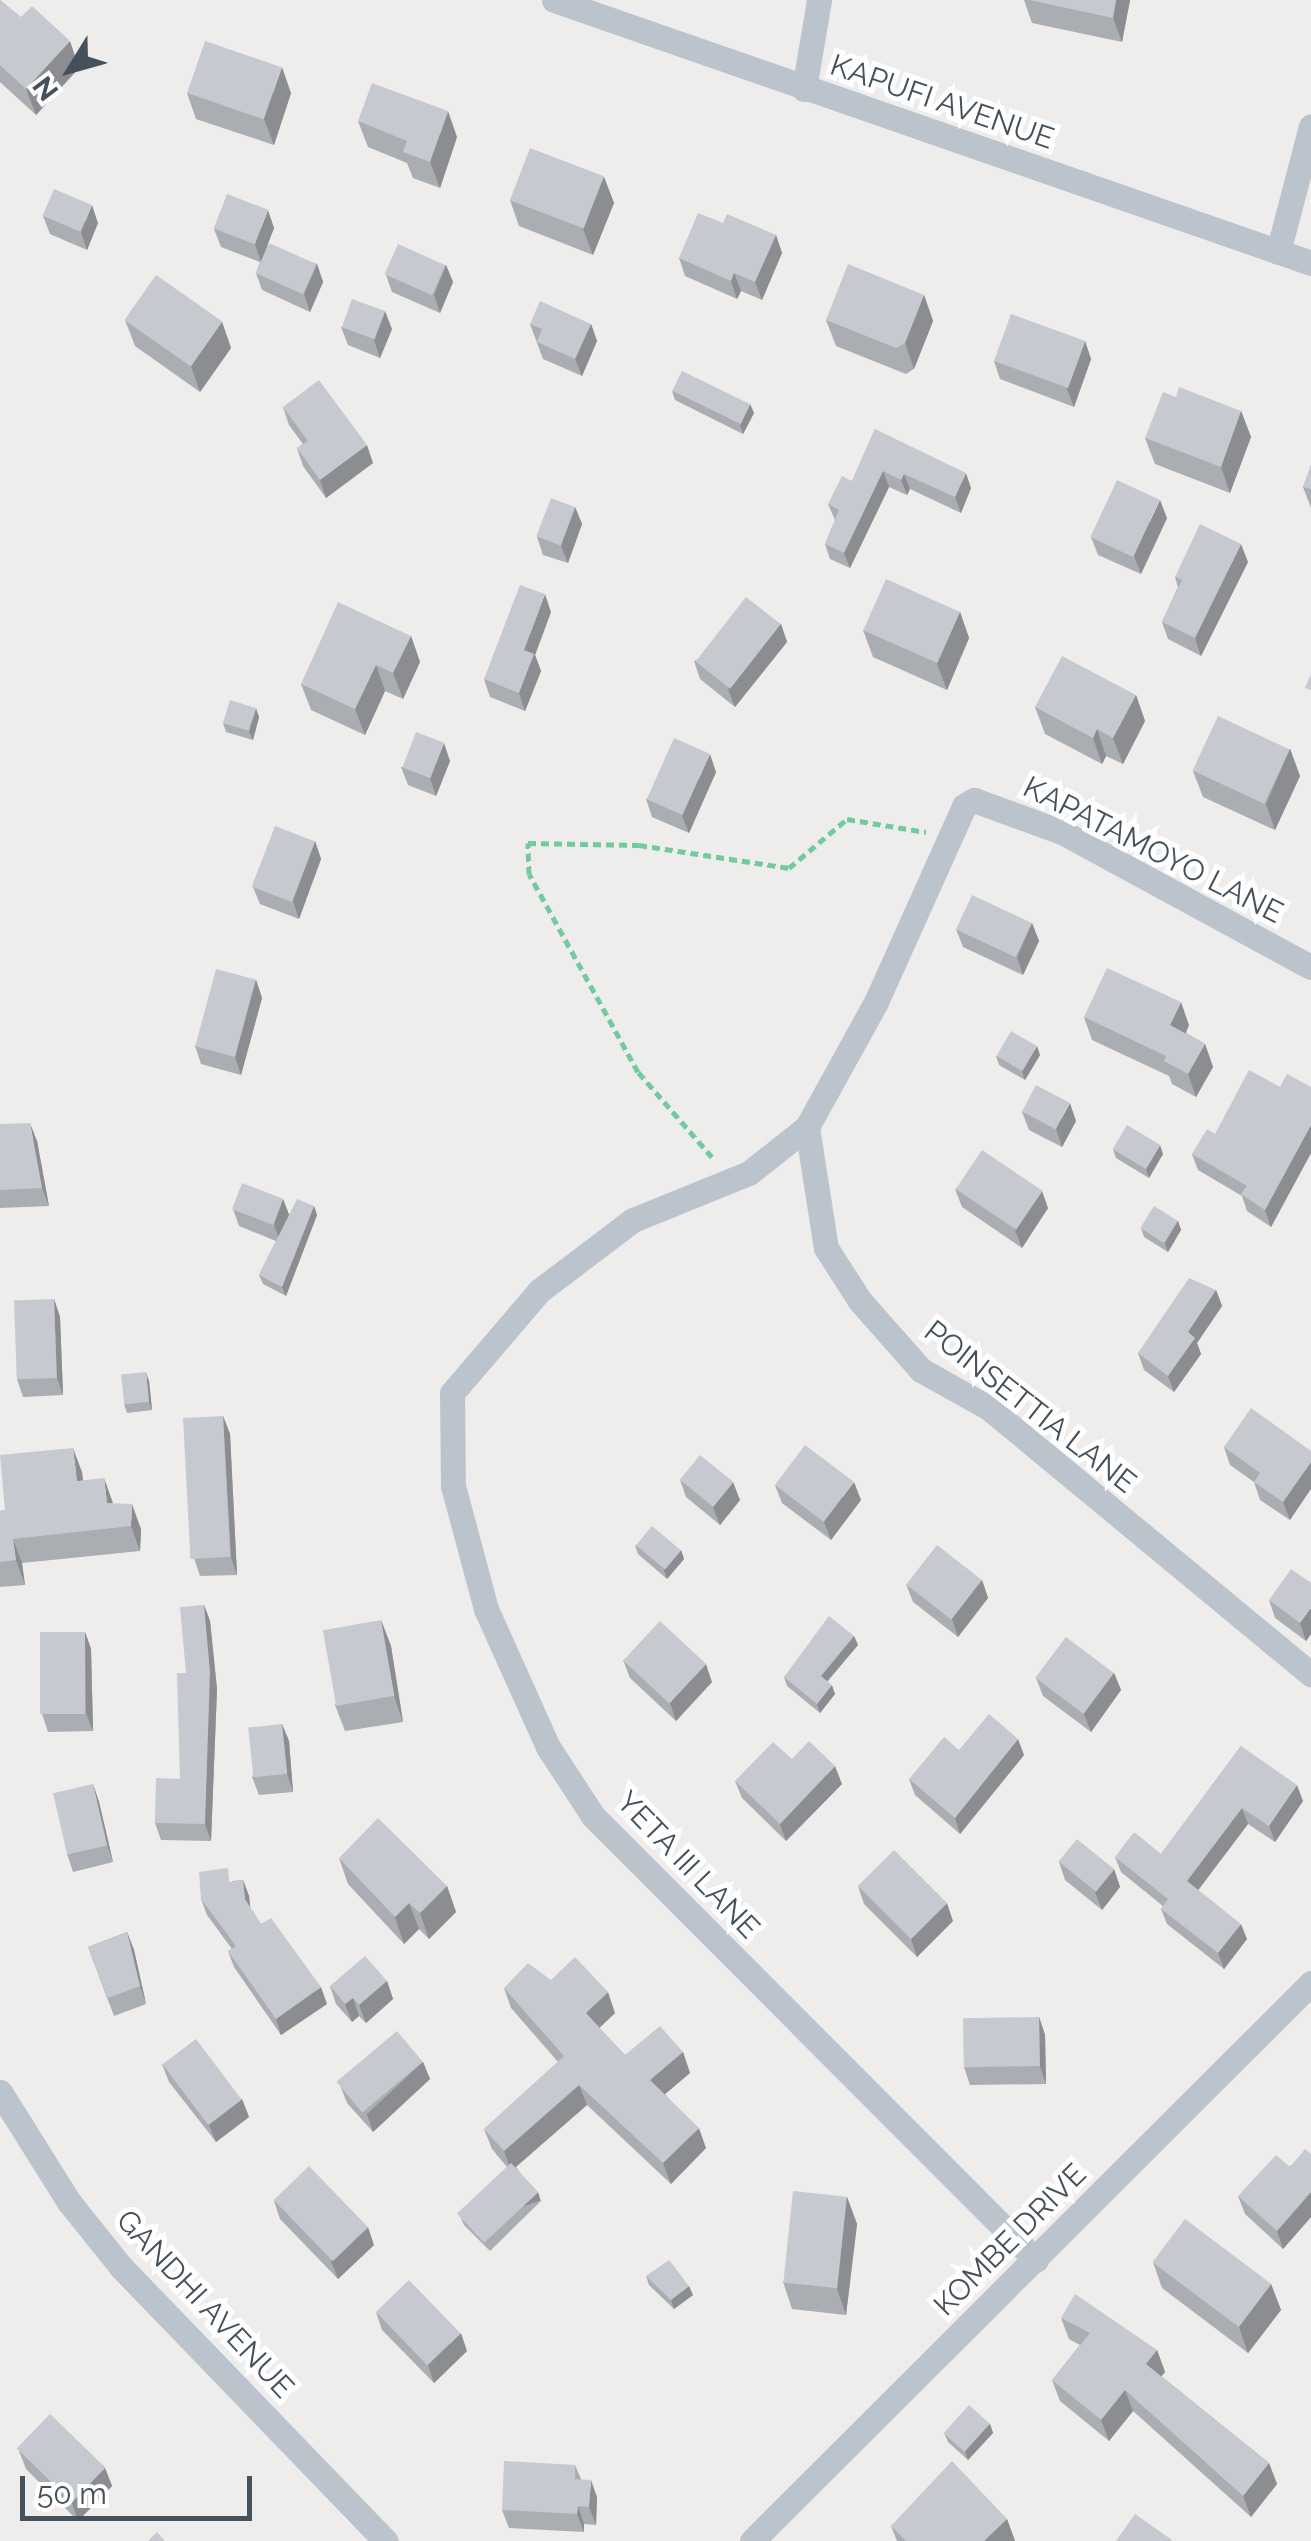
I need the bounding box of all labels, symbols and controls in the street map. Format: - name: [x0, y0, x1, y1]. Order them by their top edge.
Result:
- north arrow: [20, 20, 120, 120]
- street label: KAPUFI AVENUE: [825, 47, 1059, 157]
- text: N: [26, 70, 65, 107]
- street label: KAPATAMOYO LANE: [1017, 769, 1289, 931]
- street label: POINSETTIA LANE: [917, 1313, 1143, 1501]
- street label: YETA III LANE: [609, 1784, 767, 1946]
- street label: KOMBE DRIVE: [927, 2157, 1093, 2323]
- street label: GANDHI AVENUE: [108, 2202, 302, 2406]
- scale bar: [25, 2456, 258, 2518]
- text: 50 m: [37, 2476, 107, 2511]

